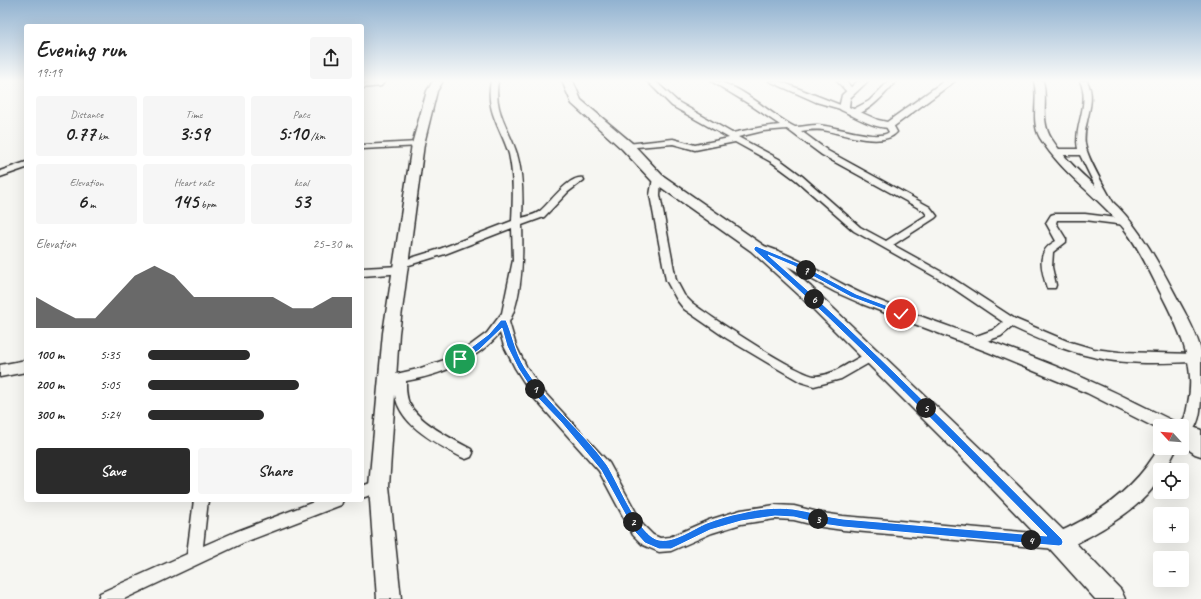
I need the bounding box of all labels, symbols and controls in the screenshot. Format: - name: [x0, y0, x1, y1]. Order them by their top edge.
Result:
- text: Evening run: [36, 36, 126, 64]
- button: share: [310, 37, 352, 79]
- text: 19:19: [36, 65, 62, 81]
- text: Distance: [70, 107, 103, 121]
- text: Time: [186, 107, 202, 121]
- text: Pace: [293, 107, 310, 121]
- text: 0.77: [65, 121, 95, 146]
- text: 3:59: [179, 121, 209, 146]
- text: 5:10: [277, 121, 308, 146]
- text: km: [95, 129, 109, 143]
- text: /km: [308, 129, 325, 143]
- text: Elevation: [70, 175, 104, 189]
- text: Heart rate: [174, 175, 214, 189]
- text: kcal: [294, 175, 309, 189]
- text: 6: [78, 189, 87, 214]
- text: 145: [172, 189, 198, 214]
- text: 53: [292, 189, 310, 214]
- text: m: [87, 197, 96, 211]
- text: bpm: [198, 197, 216, 211]
- text: Elevation: [36, 236, 76, 252]
- text: 25–30 m: [312, 236, 352, 252]
- pin: 7: [796, 260, 816, 280]
- text: 7: [804, 263, 808, 277]
- pin: 6: [804, 289, 824, 309]
- text: 6: [811, 292, 817, 306]
- pin: [884, 297, 918, 331]
- icon: check: [890, 303, 912, 325]
- pin: [443, 342, 477, 376]
- text: 100 m: [36, 347, 64, 363]
- text: 5:35: [100, 347, 120, 363]
- icon: arrive: [449, 348, 471, 370]
- text: 200 m: [36, 377, 64, 393]
- text: 5:05: [100, 377, 120, 393]
- pin: 1: [525, 379, 545, 399]
- text: 1: [533, 382, 537, 396]
- pin: 5: [916, 398, 936, 418]
- text: 5: [924, 401, 928, 415]
- text: 300 m: [36, 407, 64, 423]
- text: 5:24: [100, 407, 120, 423]
- north arrow: [1153, 419, 1189, 455]
- map controls: [1153, 419, 1189, 587]
- button: Save: [36, 448, 190, 494]
- button: Share: [198, 448, 352, 494]
- button: locate: [1153, 463, 1189, 499]
- button: +: [1153, 507, 1189, 543]
- pin: 3: [808, 509, 828, 529]
- pin: 2: [623, 512, 643, 532]
- text: 3: [816, 512, 820, 526]
- text: 2: [631, 515, 635, 529]
- pin: 4: [1021, 530, 1041, 550]
- text: 4: [1029, 533, 1033, 547]
- button: −: [1153, 551, 1189, 587]

